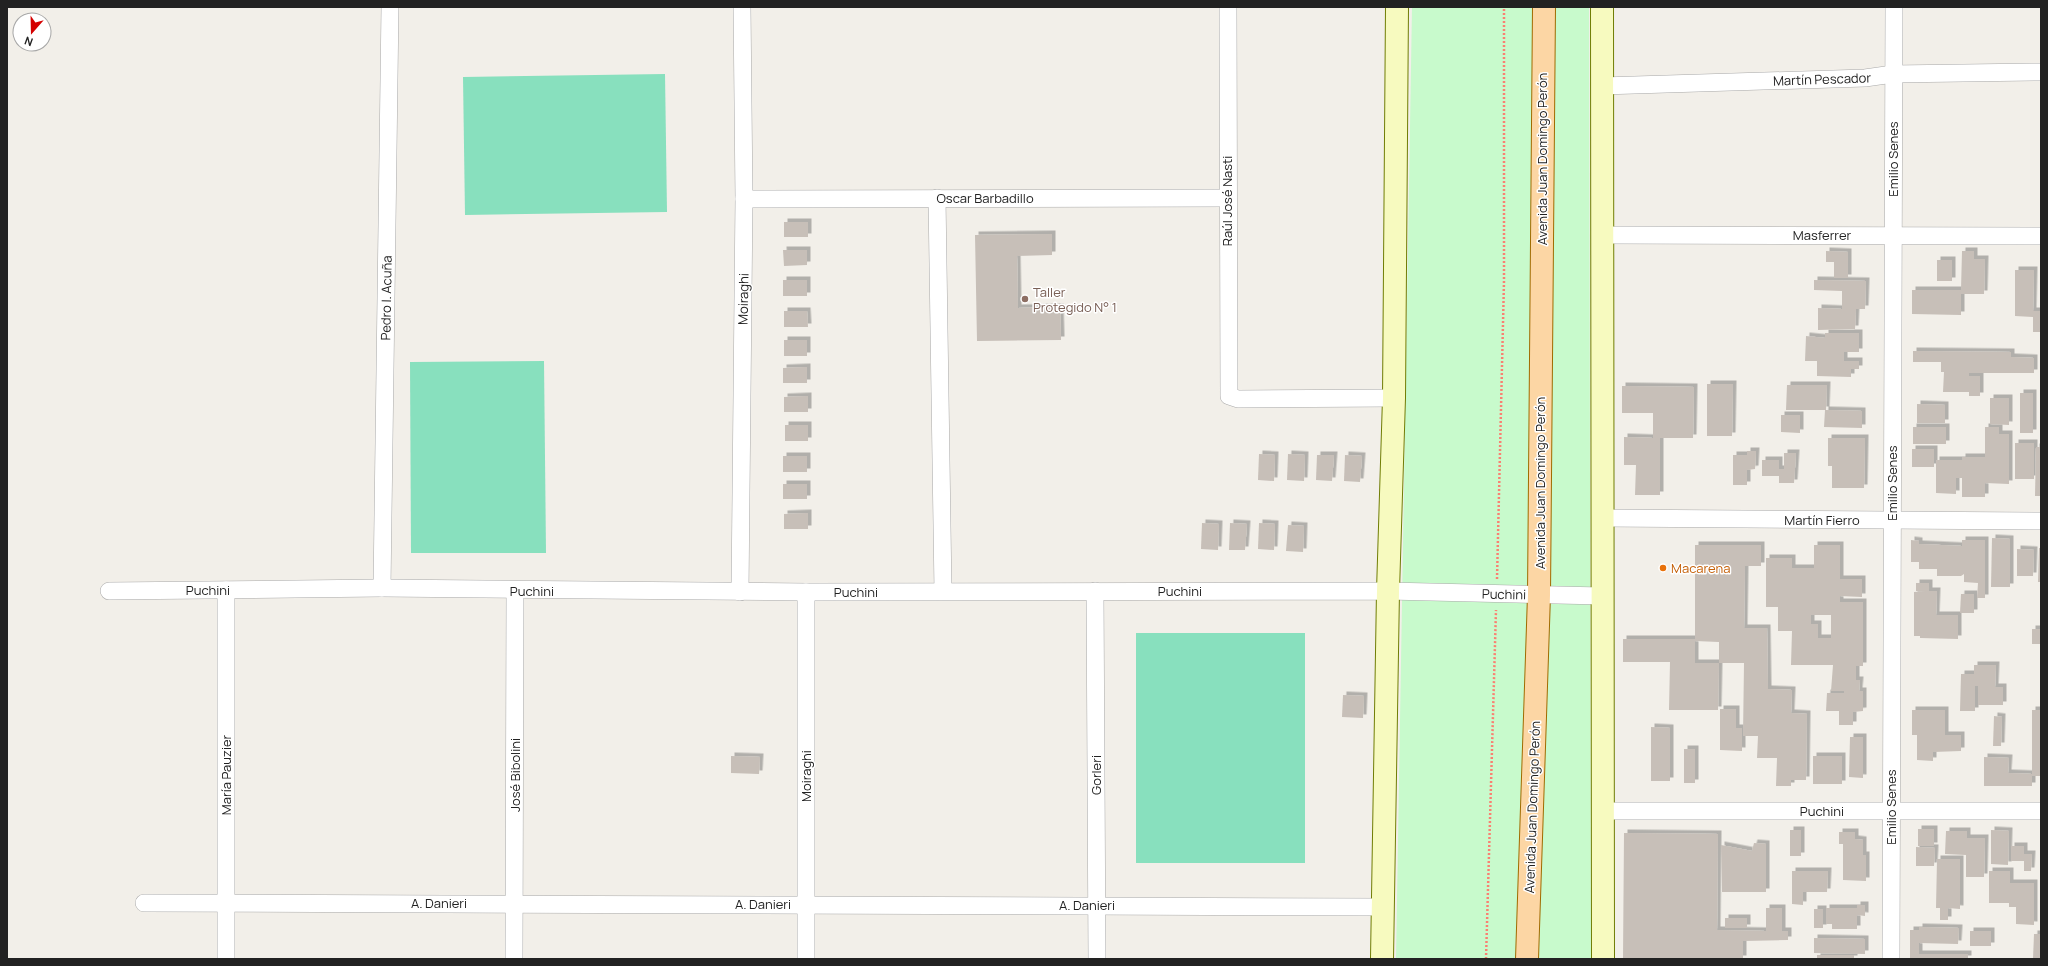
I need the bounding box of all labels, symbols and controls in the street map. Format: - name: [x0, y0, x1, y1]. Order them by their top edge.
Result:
- north arrow: [12, 12, 52, 52]
- text: N: [22, 33, 35, 50]
- street label: Martín Pescador: [1773, 68, 1872, 90]
- street label: Avenida Juan Domingo Perón: [1533, 73, 1551, 245]
- street label: Emilio Senes: [1884, 121, 1902, 197]
- street label: Raúl José Nasti: [1218, 156, 1236, 246]
- street label: Oscar Barbadillo: [936, 189, 1034, 207]
- street label: Masferrer: [1793, 226, 1852, 244]
- street label: Pedro I. Acuña: [376, 255, 396, 341]
- street label: Moiraghi: [734, 273, 752, 325]
- place label: Taller Protegido N° 1: [1033, 283, 1117, 316]
- marker: Taller Protegido N° 1: [1020, 294, 1030, 304]
- street label: Avenida Juan Domingo Perón: [1531, 397, 1549, 569]
- street label: Emilio Senes: [1883, 445, 1901, 521]
- street label: Martín Fierro: [1784, 511, 1860, 529]
- place label: Macarena: [1671, 559, 1730, 577]
- marker: Macarena: [1658, 563, 1668, 573]
- street label: Puchini: [186, 581, 230, 599]
- street label: Puchini: [510, 582, 554, 600]
- street label: Puchini: [1158, 582, 1202, 600]
- street label: Puchini: [834, 583, 878, 601]
- street label: Puchini: [1482, 585, 1526, 603]
- street label: Avenida Juan Domingo Perón: [1520, 720, 1544, 894]
- street label: María Pauzier: [217, 734, 235, 815]
- street label: José Bibolini: [506, 738, 524, 812]
- street label: Moiraghi: [797, 750, 815, 802]
- street label: Gorleri: [1087, 755, 1105, 795]
- street label: Emilio Senes: [1882, 769, 1900, 845]
- street label: Puchini: [1800, 802, 1844, 820]
- street label: A. Danieri: [411, 894, 467, 912]
- street label: A. Danieri: [735, 895, 791, 913]
- street label: A. Danieri: [1059, 896, 1115, 914]

